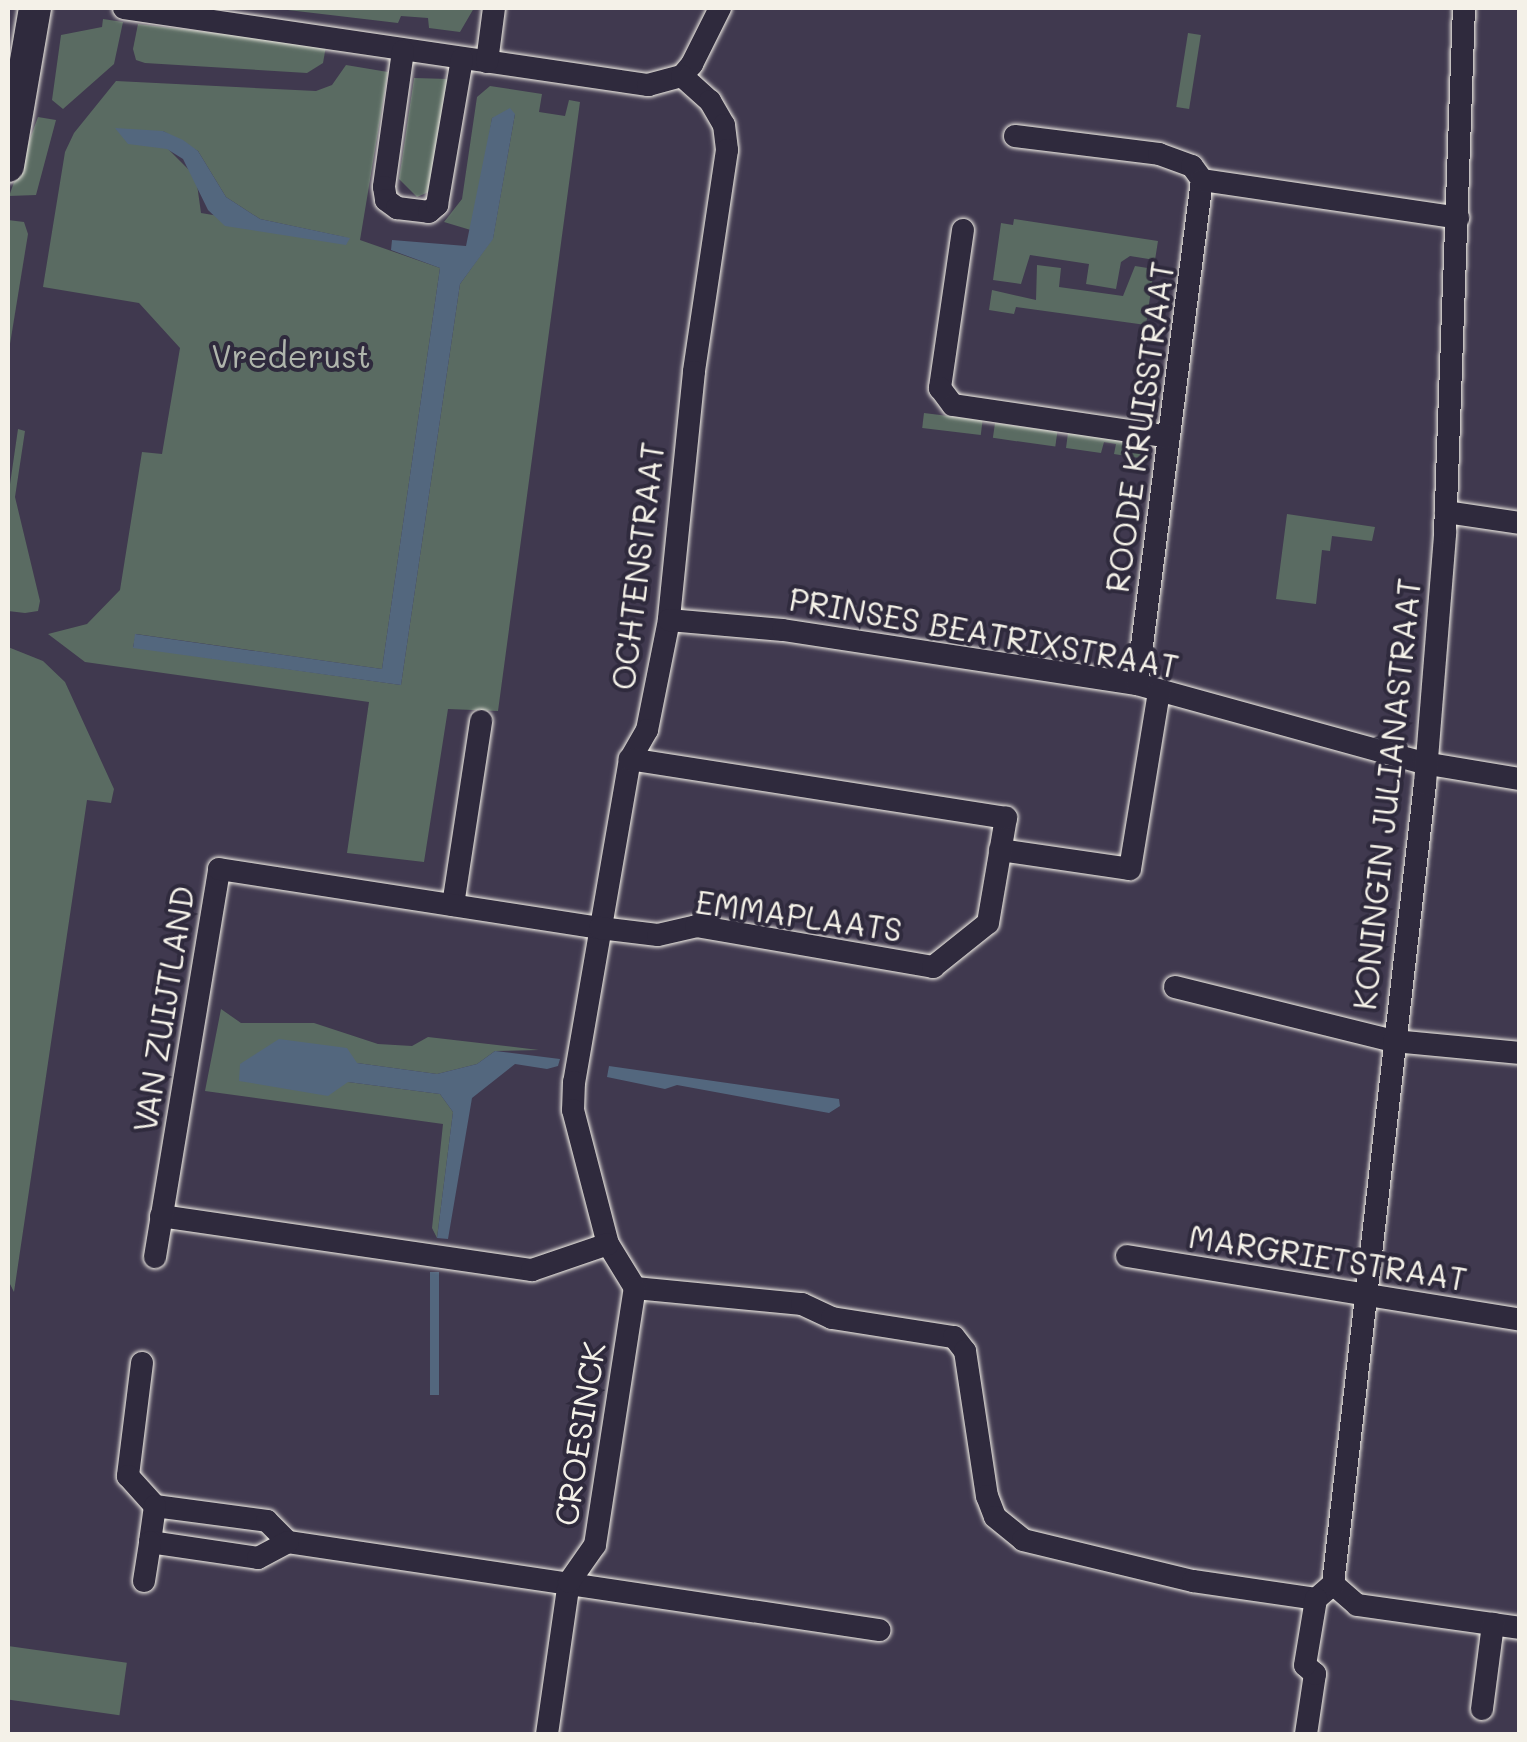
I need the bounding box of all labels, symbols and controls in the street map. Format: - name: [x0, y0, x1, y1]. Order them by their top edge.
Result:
- street label: ROODE KRUISSTRAAT: [1097, 259, 1181, 595]
- park label: Vrederust: [211, 336, 371, 374]
- street label: OCHTENSTRAAT: [603, 440, 671, 692]
- street label: KONINGIN JULIANASTRAAT: [1344, 576, 1428, 1012]
- street label: PRINSES BEATRIXSTRAAT: [786, 579, 1182, 685]
- street label: EMMAPLAATS: [693, 882, 905, 948]
- street label: VAN ZUIJTLAND: [125, 883, 201, 1135]
- street label: MARGRIETSTRAAT: [1186, 1216, 1470, 1298]
- street label: CROESINCK: [546, 1340, 612, 1528]

